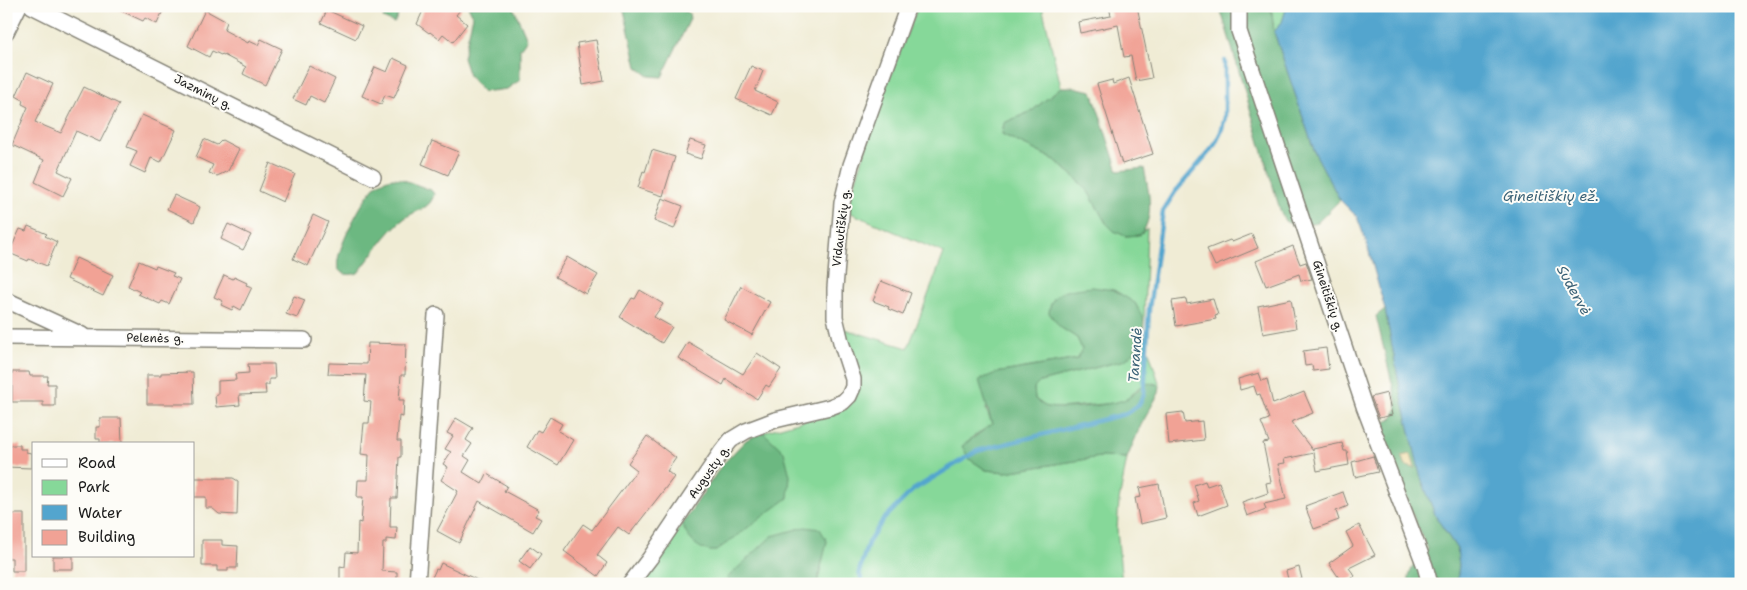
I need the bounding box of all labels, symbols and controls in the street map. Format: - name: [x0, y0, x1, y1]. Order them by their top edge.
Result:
- street label: Jazminų g.: [171, 70, 235, 114]
- water label: Gineitiškių ež.: [1503, 187, 1599, 205]
- street label: Vidautiškių g.: [828, 188, 854, 268]
- street label: Gineitiškių g.: [1309, 258, 1347, 334]
- water label: Sudervė: [1553, 262, 1595, 318]
- water label: Tarandė: [1124, 327, 1146, 383]
- street label: Pelenės g.: [126, 329, 184, 347]
- legend: [32, 442, 195, 558]
- street label: Augustų g.: [685, 442, 733, 502]
- text: Road: [78, 453, 116, 473]
- text: Park: [78, 477, 110, 497]
- text: Water: [78, 503, 122, 523]
- text: Building: [78, 527, 135, 547]

